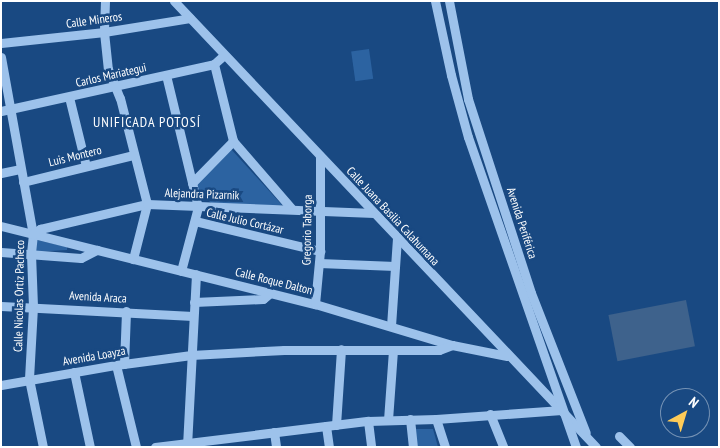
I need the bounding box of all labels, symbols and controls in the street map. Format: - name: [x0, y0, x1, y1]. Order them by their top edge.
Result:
- street label: Calle Mineros: [65, 9, 123, 31]
- street label: Carlos Mariategui: [74, 60, 148, 90]
- district label: UNIFICADA POTOSÍ: [91, 114, 203, 130]
- street label: Luis Montero: [47, 142, 103, 170]
- street label: Calle Juana Basilia Calahumana: [344, 164, 442, 268]
- street label: Alejandra Pizarnik: [164, 185, 240, 203]
- street label: Avenida Periférica: [504, 186, 540, 260]
- street label: Gregorio Taborga: [299, 194, 315, 266]
- street label: Calle Julio Cortázar: [205, 205, 285, 237]
- street label: Calle Nicolas Ortiz Pacheco: [11, 240, 27, 352]
- street label: Calle Roque Dalton: [234, 264, 314, 298]
- street label: Avenida Araca: [69, 288, 127, 306]
- street label: Avenida Loayza: [62, 343, 126, 369]
- north arrow: [660, 388, 710, 438]
- text: N: [685, 393, 702, 411]

